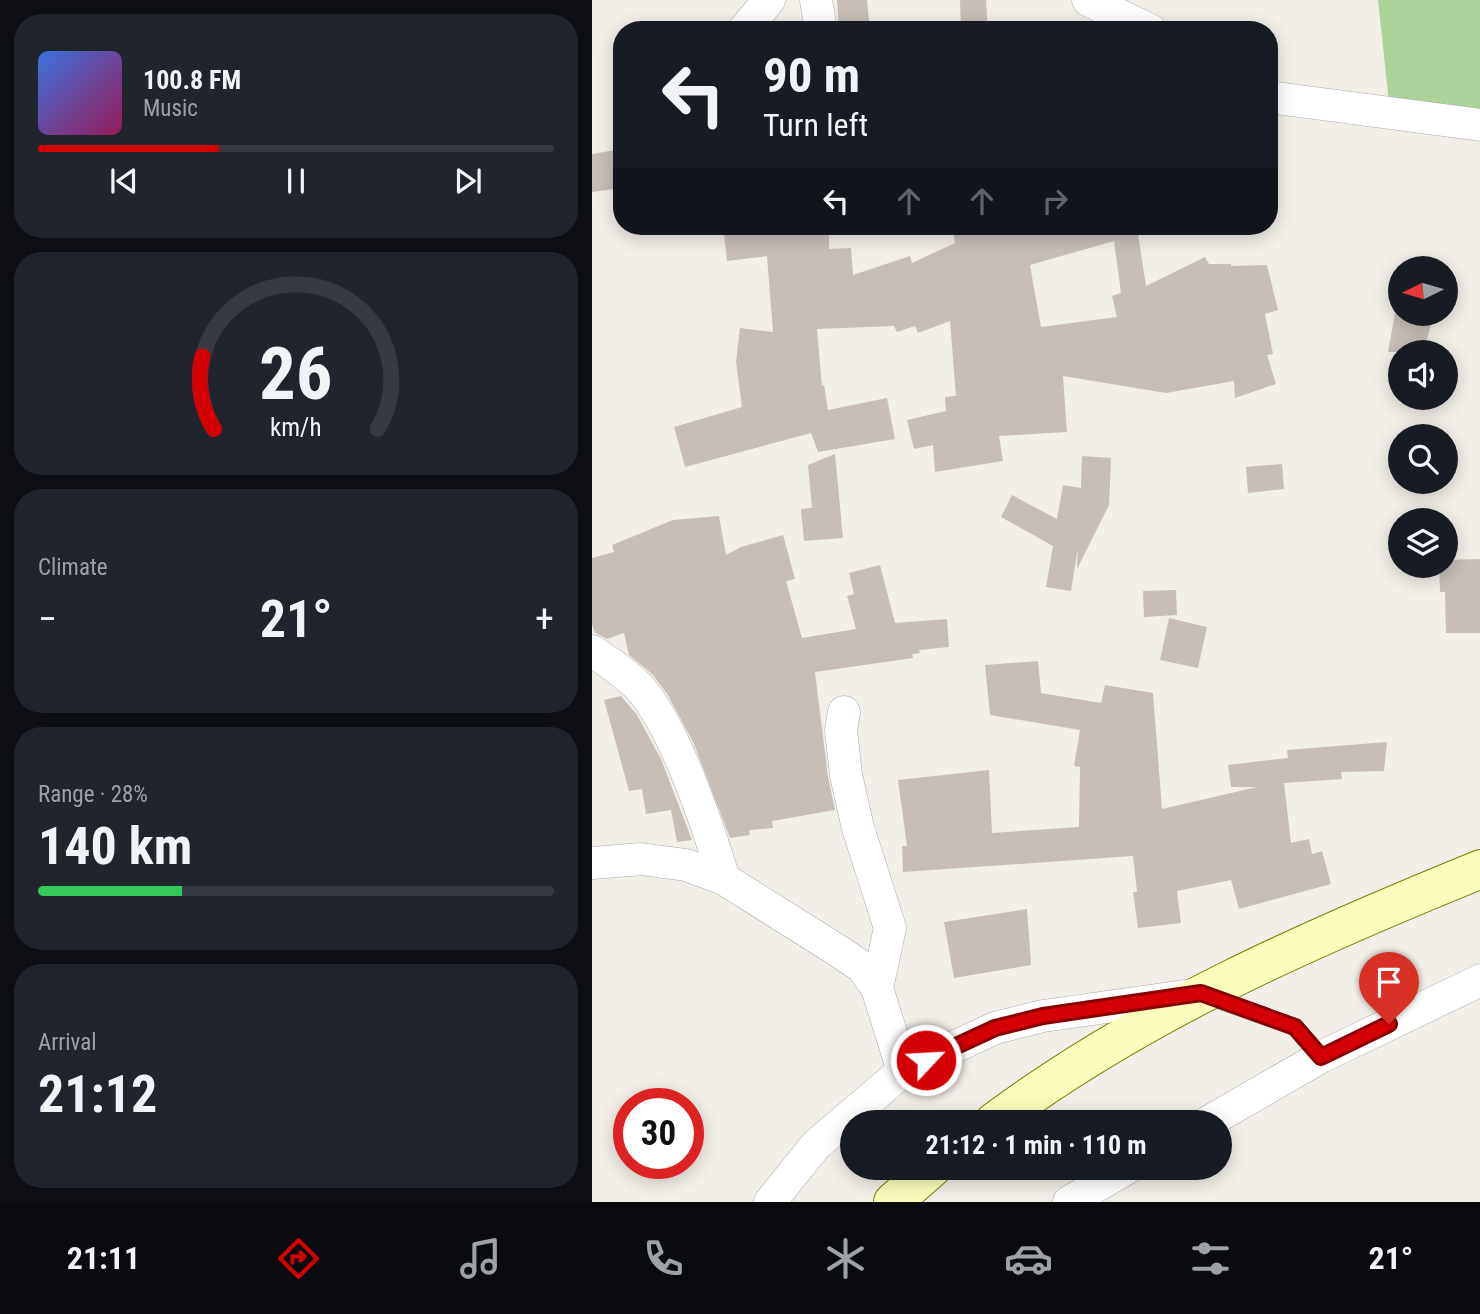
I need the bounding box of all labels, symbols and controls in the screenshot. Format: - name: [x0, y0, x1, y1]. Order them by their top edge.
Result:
- text: 90 m: [763, 47, 860, 104]
- icon: left: [648, 49, 739, 140]
- text: 100.8 FM: [143, 65, 241, 95]
- text: Music: [143, 95, 198, 122]
- text: Turn left: [763, 106, 868, 144]
- icon: previous: [105, 162, 143, 200]
- icon: pause: [277, 162, 315, 200]
- icon: next: [449, 162, 487, 200]
- icon: left: [817, 182, 855, 220]
- icon: ahead: [890, 182, 928, 220]
- icon: ahead: [963, 182, 1001, 220]
- icon: right: [1036, 182, 1074, 220]
- north arrow: [1388, 256, 1458, 326]
- map controls: [1388, 256, 1458, 578]
- text: 26: [259, 332, 333, 418]
- button: sound: [1388, 340, 1458, 410]
- text: km/h: [270, 413, 322, 442]
- button: search: [1388, 424, 1458, 494]
- button: layers: [1388, 508, 1458, 578]
- text: Climate: [38, 554, 108, 581]
- text: 21°: [260, 589, 332, 650]
- text: −: [38, 597, 57, 641]
- text: +: [535, 597, 554, 641]
- text: Range · 28%: [38, 781, 148, 808]
- text: 140 km: [38, 816, 192, 877]
- pin: [1359, 952, 1419, 1024]
- icon: arrive: [1370, 963, 1408, 1001]
- position arrow: [889, 1023, 963, 1097]
- text: Arrival: [38, 1029, 97, 1056]
- text: 21:12: [38, 1064, 157, 1125]
- speed limit sign: 30: [613, 1088, 704, 1179]
- text: 21:12 · 1 min · 110 m: [926, 1130, 1146, 1160]
- icon: directions: [274, 1234, 323, 1283]
- icon: music: [456, 1234, 505, 1283]
- icon: phone: [639, 1234, 688, 1283]
- icon: climate: [821, 1234, 870, 1283]
- icon: car: [1004, 1234, 1053, 1283]
- icon: filters: [1186, 1234, 1235, 1283]
- text: 21:11: [67, 1239, 140, 1277]
- text: 21°: [1368, 1239, 1413, 1277]

